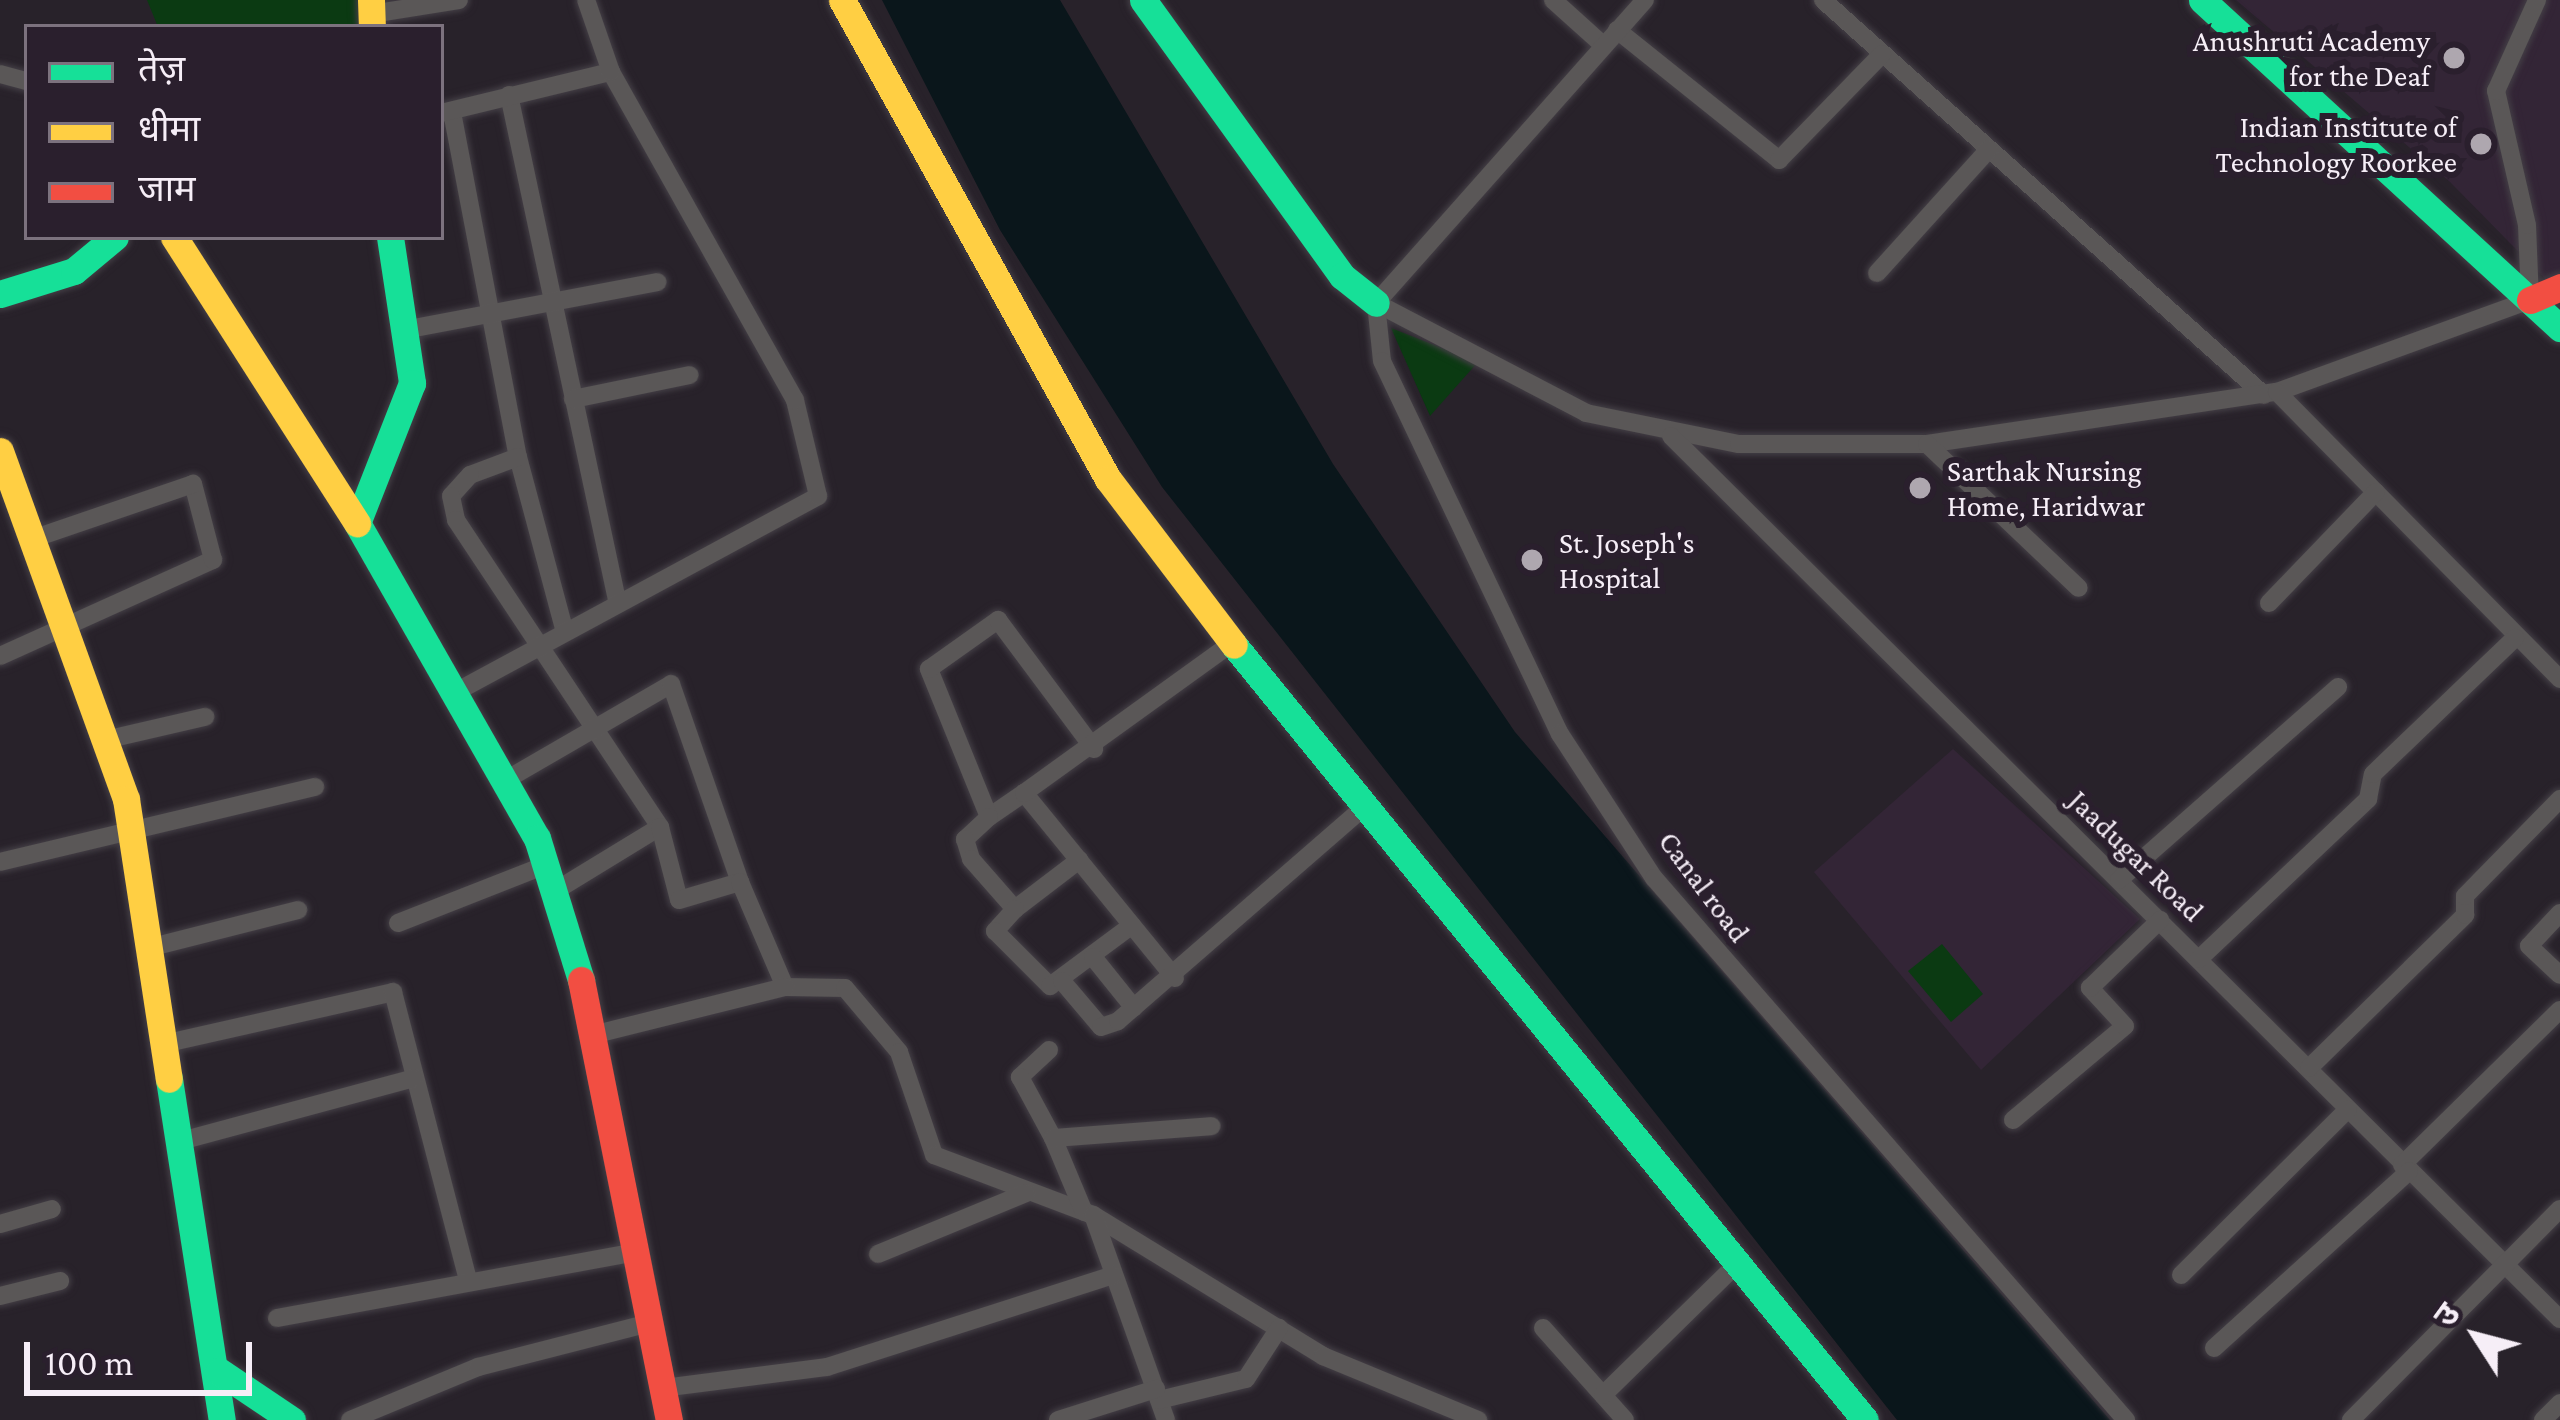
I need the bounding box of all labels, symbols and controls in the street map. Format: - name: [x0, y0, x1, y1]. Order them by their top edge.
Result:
- place label: Anushruti Academy for the Deaf: [2193, 23, 2430, 94]
- legend: [24, 24, 444, 240]
- marker: Anushruti Academy for the Deaf: [2441, 45, 2467, 71]
- text: तेज़: [138, 49, 185, 89]
- text: धीमा: [138, 109, 200, 149]
- place label: Indian Institute of Technology Roorkee: [2216, 109, 2457, 180]
- marker: Indian Institute of Technology Roorkee: [2468, 131, 2494, 157]
- text: जाम: [138, 169, 196, 209]
- place label: Sarthak Nursing Home, Haridwar: [1947, 453, 2145, 524]
- marker: Sarthak Nursing Home, Haridwar: [1904, 472, 1936, 504]
- place label: St. Joseph's Hospital: [1559, 525, 1695, 596]
- marker: St. Joseph's Hospital: [1516, 544, 1548, 576]
- street label: Jaadugar Road: [2061, 783, 2211, 929]
- street label: Canal road: [1651, 824, 1757, 950]
- north arrow: [2416, 1276, 2536, 1396]
- text: उ: [2426, 1296, 2467, 1333]
- scale bar: [30, 1318, 258, 1392]
- text: 100 m: [45, 1343, 133, 1383]

